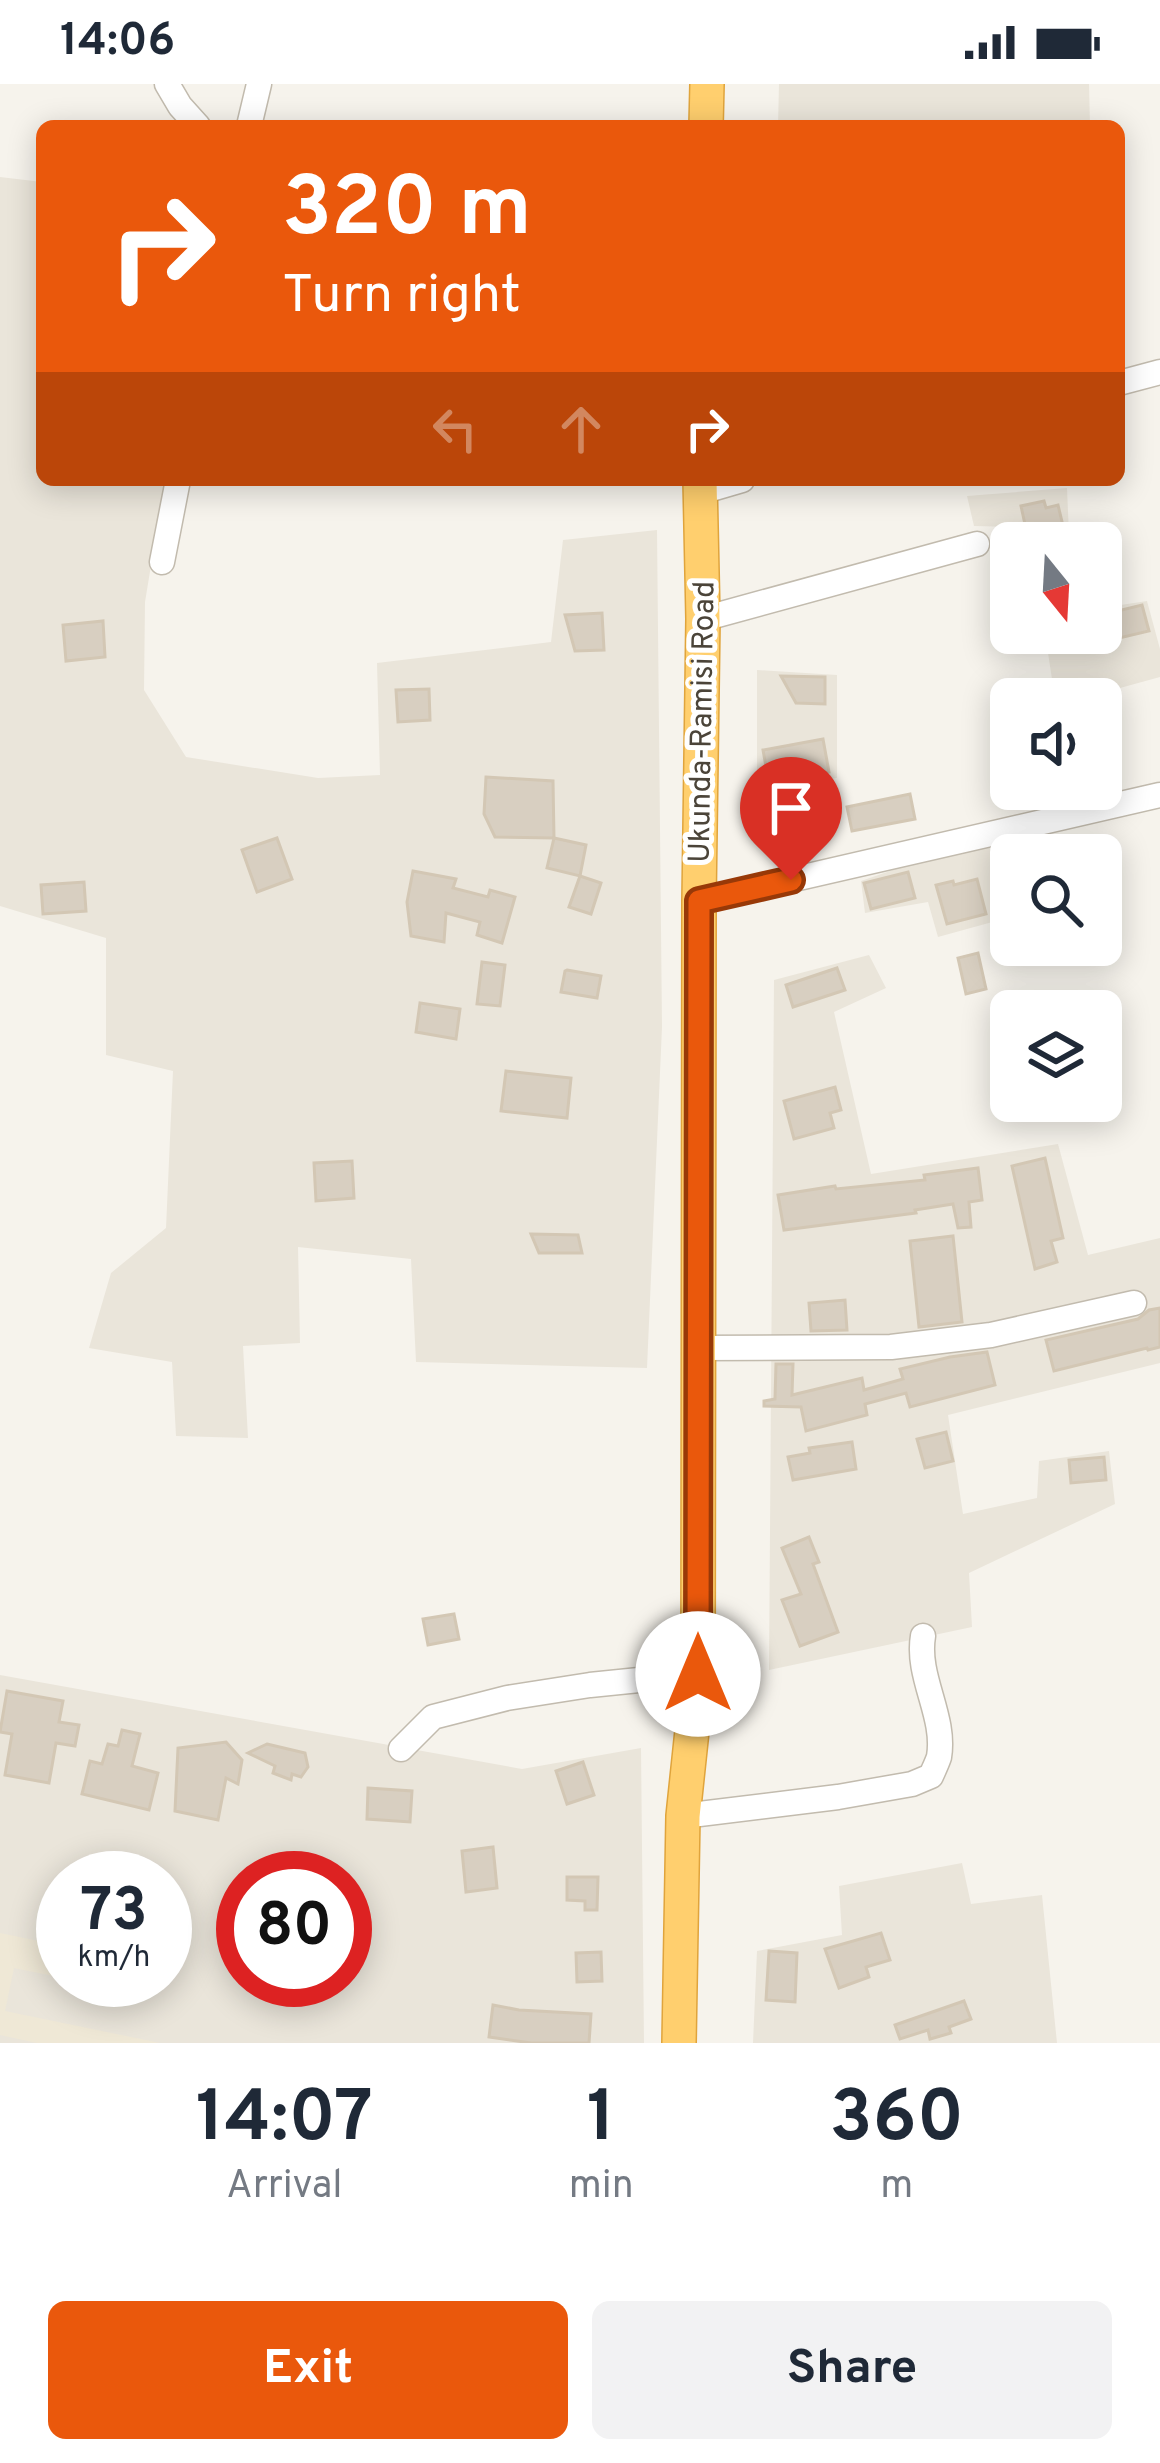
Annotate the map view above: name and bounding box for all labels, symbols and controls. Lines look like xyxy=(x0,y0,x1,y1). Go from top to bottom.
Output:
text: 14:06 xyxy=(60,14,175,71)
text: 320 m xyxy=(282,159,532,265)
icon: right xyxy=(84,168,240,324)
text: Turn right xyxy=(282,263,521,332)
icon: left xyxy=(422,396,488,462)
icon: ahead xyxy=(548,396,614,462)
icon: right xyxy=(674,396,740,462)
north arrow xyxy=(990,522,1122,654)
map controls xyxy=(990,522,1122,1122)
street label: Ukunda-Ramisi Road xyxy=(683,581,724,863)
button: sound xyxy=(990,678,1122,810)
pin xyxy=(740,757,842,880)
icon: arrive xyxy=(758,775,824,841)
button: search xyxy=(990,834,1122,966)
button: layers xyxy=(990,990,1122,1122)
position arrow xyxy=(635,1611,761,1737)
speed limit sign: 80 xyxy=(216,1851,372,2007)
text: 73 xyxy=(80,1876,148,1952)
text: km/h xyxy=(78,1940,150,1977)
text: 14:07 xyxy=(196,2075,373,2167)
text: 1 xyxy=(587,2075,616,2167)
text: 360 xyxy=(829,2075,964,2167)
text: Arrival xyxy=(226,2163,343,2212)
text: min xyxy=(569,2163,634,2212)
text: m xyxy=(880,2163,913,2212)
button: Exit xyxy=(48,2301,568,2439)
button: Share xyxy=(592,2301,1112,2439)

